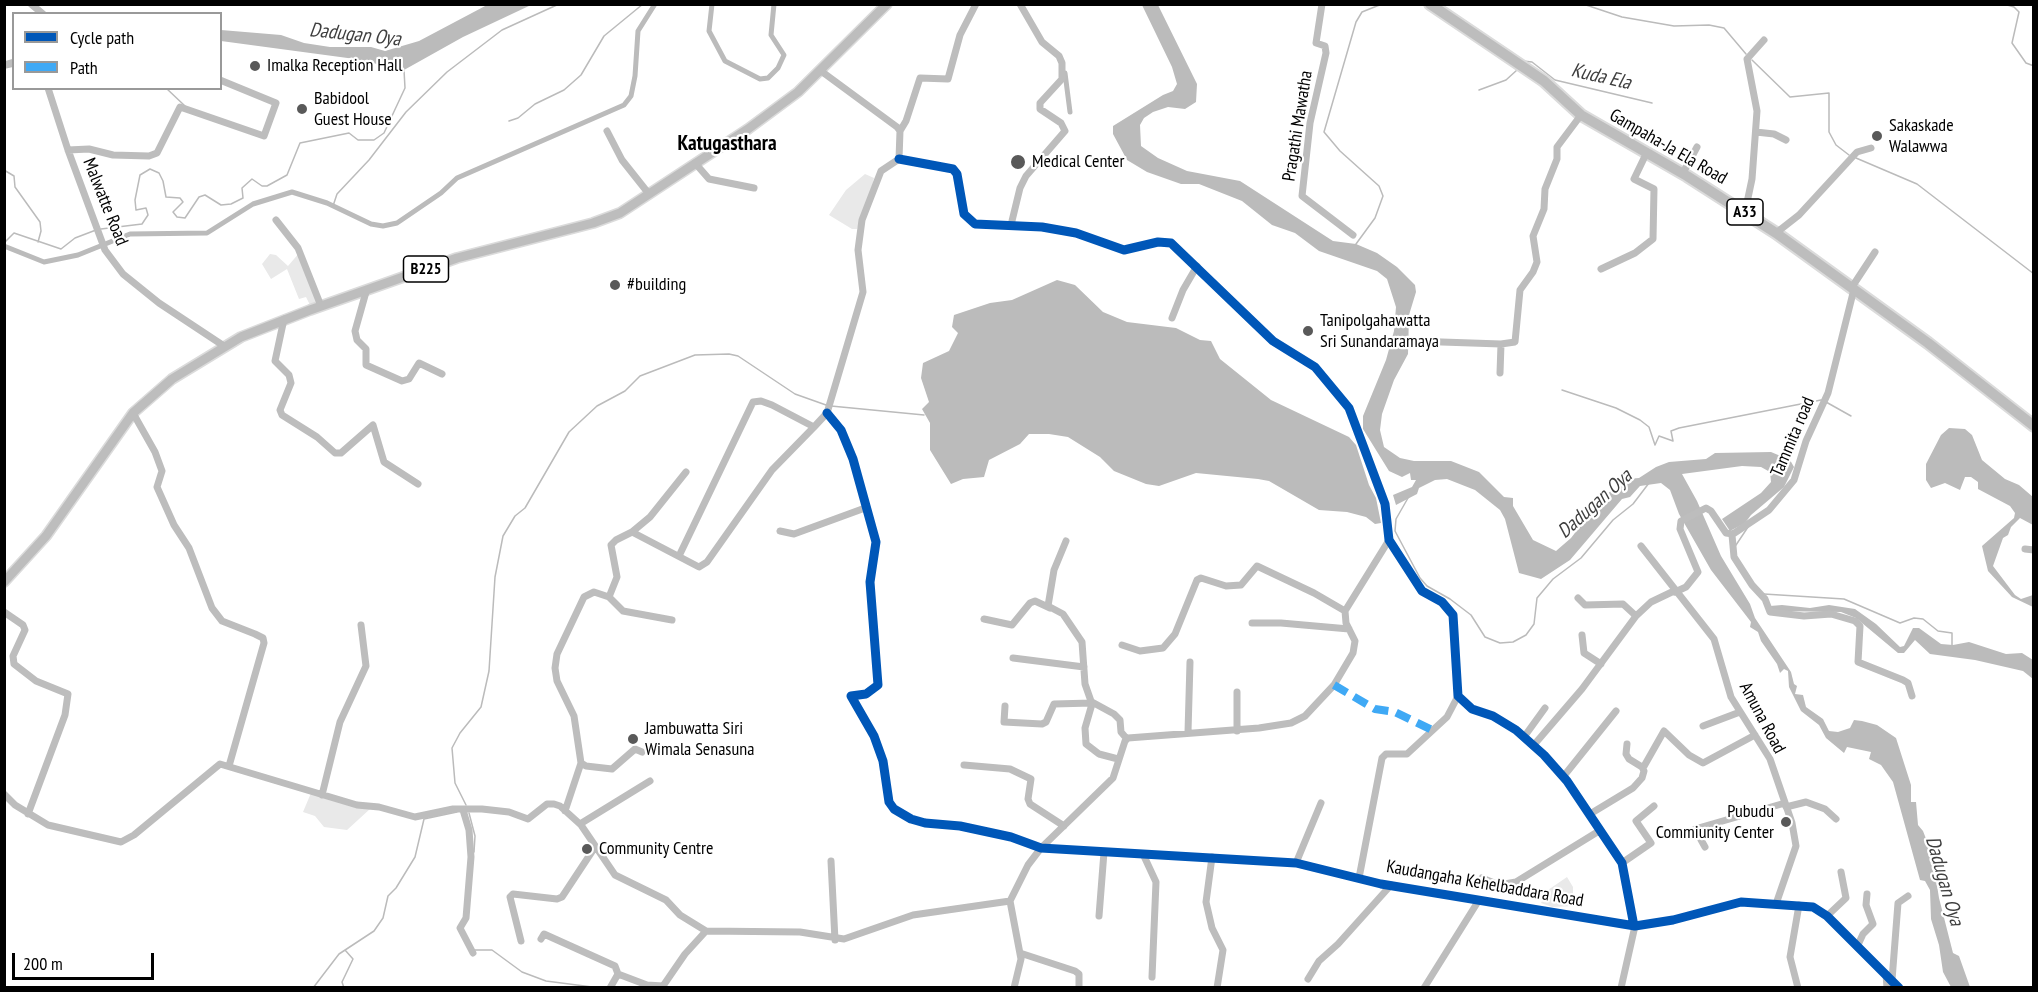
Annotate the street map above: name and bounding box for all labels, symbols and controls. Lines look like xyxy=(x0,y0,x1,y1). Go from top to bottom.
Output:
legend xyxy=(12,12,222,90)
water label: Dadugan Oya xyxy=(308,18,402,52)
text: Cycle path xyxy=(70,26,134,49)
place label: Imalka Reception Hall xyxy=(267,55,402,77)
text: Path xyxy=(70,56,98,79)
marker: Imalka Reception Hall xyxy=(248,59,262,73)
water label: Kuda Ela xyxy=(1569,59,1633,95)
street label: Pragathi Mawatha xyxy=(1279,69,1317,183)
place label: Babidool Guest House xyxy=(314,88,392,130)
marker: Babidool Guest House xyxy=(295,102,309,116)
street label: Gampaha-Ja Ela Road xyxy=(1605,105,1731,189)
place label: Sakaskade Walawwa xyxy=(1889,115,1954,158)
marker: Sakaskade Walawwa xyxy=(1870,129,1884,143)
district label: Katugasthara xyxy=(677,131,777,157)
place label: Medical Center xyxy=(1032,151,1124,173)
marker: Medical Center xyxy=(1009,153,1027,171)
street label: Malwatte Road xyxy=(78,155,132,249)
road number: A33 xyxy=(1727,199,1763,225)
road number: B225 xyxy=(404,256,448,282)
place label: #building xyxy=(627,274,686,296)
marker: #building xyxy=(608,278,622,292)
place label: Tanipolgahawatta Sri Sunandaramaya xyxy=(1320,310,1439,352)
marker: Tanipolgahawatta Sri Sunandaramaya xyxy=(1301,324,1315,338)
street label: Tammita road xyxy=(1767,394,1819,480)
water label: Dadugan Oya xyxy=(1553,464,1637,544)
street label: Amuna Road xyxy=(1734,679,1790,757)
place label: Jambuwatta Siri Wimala Senasuna xyxy=(645,718,754,760)
marker: Jambuwatta Siri Wimala Senasuna xyxy=(626,732,640,746)
place label: Pubudu Commiunity Center xyxy=(1656,801,1774,844)
marker: Pubudu Commiunity Center xyxy=(1779,815,1793,829)
water label: Dadugan Oya xyxy=(1920,834,1968,928)
place label: Community Centre xyxy=(599,838,713,860)
marker: Community Centre xyxy=(580,842,594,856)
street label: Kaudangaha Kehelbaddara Road xyxy=(1385,856,1585,912)
scale bar xyxy=(15,941,158,979)
text: 200 m xyxy=(23,952,63,975)

